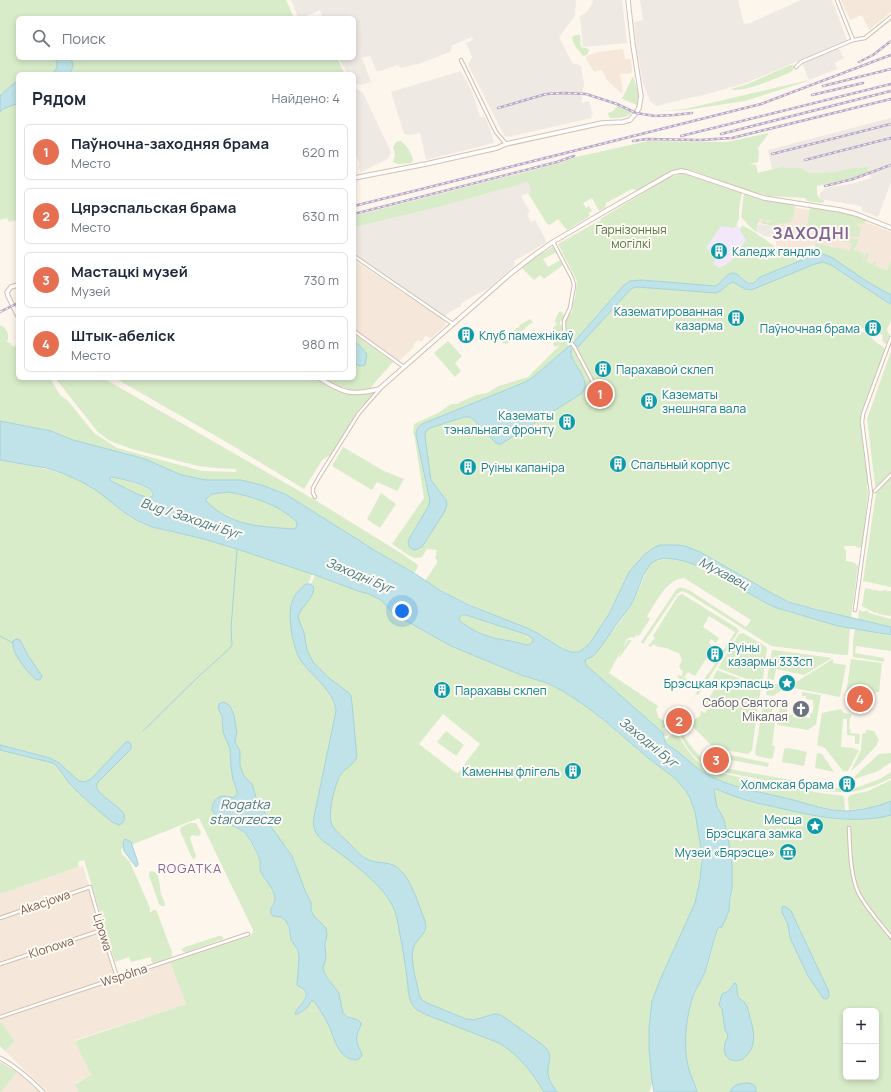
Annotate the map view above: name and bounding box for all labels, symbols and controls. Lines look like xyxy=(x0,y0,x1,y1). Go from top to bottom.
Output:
search box xyxy=(16,16,356,60)
icon: search xyxy=(30,27,52,49)
text: Поиск xyxy=(62,28,106,49)
text: Рядом xyxy=(32,87,86,110)
text: Найдено: 4 xyxy=(272,89,340,107)
text: Паўночна-заходняя брама xyxy=(71,133,269,154)
text: 1 xyxy=(43,143,49,161)
text: 620 m xyxy=(302,143,339,161)
text: Место xyxy=(71,154,111,172)
text: Цярэспальская брама xyxy=(71,197,236,218)
text: 2 xyxy=(42,207,50,225)
text: 630 m xyxy=(302,207,339,225)
text: Место xyxy=(71,218,111,236)
park label: Гарнізонныя могілкі xyxy=(595,221,667,252)
district label: ЗАХОДНІ xyxy=(772,222,850,244)
building icon: Каледж гандлю xyxy=(709,241,729,261)
place label: Каледж гандлю xyxy=(732,243,821,260)
text: Мастацкі музей xyxy=(71,261,188,282)
text: 3 xyxy=(42,271,50,289)
text: 730 m xyxy=(304,271,339,289)
text: Музей xyxy=(71,282,110,300)
place label: Казематированная казарма xyxy=(614,303,723,334)
building icon: Казематированная казарма xyxy=(726,308,746,328)
building icon: Паўночная брама xyxy=(863,318,883,338)
place label: Паўночная брама xyxy=(760,320,860,337)
text: Штык-абеліск xyxy=(71,325,175,346)
building icon: Клуб памежнікаў xyxy=(456,325,476,345)
place label: Клуб памежнікаў xyxy=(479,327,574,344)
text: 4 xyxy=(42,335,50,353)
text: 980 m xyxy=(302,335,339,353)
text: Место xyxy=(71,346,111,364)
building icon: Парахавой склеп xyxy=(593,359,613,379)
place label: Парахавой склеп xyxy=(616,361,713,378)
pin: 1 xyxy=(587,379,613,409)
place label: Казематы знешняга вала xyxy=(662,386,746,417)
building icon: Казематы знешняга вала xyxy=(639,391,659,411)
place label: Казематы тэнальнага фронту xyxy=(444,407,555,438)
building icon: Казематы тэнальнага фронту xyxy=(557,412,577,432)
building icon: Спальный корпус xyxy=(608,454,628,474)
place label: Спальный корпус xyxy=(631,456,731,473)
building icon: Руіны капаніра xyxy=(458,457,478,477)
place label: Руіны капаніра xyxy=(481,459,565,476)
water label: Bug / Заходні Буг xyxy=(138,493,245,543)
water label: Мухавец xyxy=(696,552,753,594)
water label: Заходні Буг xyxy=(324,553,398,598)
your location xyxy=(392,601,412,621)
place label: Руіны казармы 333сп xyxy=(728,639,813,670)
building icon: Руіны казармы 333сп xyxy=(705,644,725,664)
place icon: Брэсцкая крэпасць xyxy=(777,673,797,693)
place label: Брэсцкая крэпасць xyxy=(664,675,774,692)
building icon: Парахавы склеп xyxy=(432,680,452,700)
place label: Парахавы склеп xyxy=(455,682,547,699)
pin: 4 xyxy=(847,684,873,714)
place label: Сабор Святога Мікалая xyxy=(702,694,788,725)
church icon: Сабор Святога Мікалая xyxy=(791,699,811,719)
pin: 2 xyxy=(666,706,692,736)
water label: Заходні Буг xyxy=(616,713,684,773)
pin: 3 xyxy=(703,745,729,775)
building icon: Каменны флігель xyxy=(563,761,583,781)
place label: Каменны флігель xyxy=(462,763,560,780)
building icon: Холмская брама xyxy=(837,774,857,794)
place label: Холмская брама xyxy=(741,776,834,793)
water label: Rogatka starorzecze xyxy=(209,795,282,828)
place label: Месца Брэсцкага замка xyxy=(706,811,802,842)
place icon: Месца Брэсцкага замка xyxy=(805,816,825,836)
museum icon: Музей «Бярэсце» xyxy=(778,842,798,862)
place label: Музей «Бярэсце» xyxy=(675,844,775,861)
district label: ROGATKA xyxy=(158,859,222,877)
street label: Akacjowa xyxy=(18,885,72,919)
street label: Lipowa xyxy=(89,911,117,953)
street label: Klonowa xyxy=(26,932,76,962)
street label: Wspólna xyxy=(99,960,149,990)
map controls xyxy=(843,1008,879,1080)
button: + xyxy=(843,1008,879,1044)
button: − xyxy=(843,1044,879,1080)

